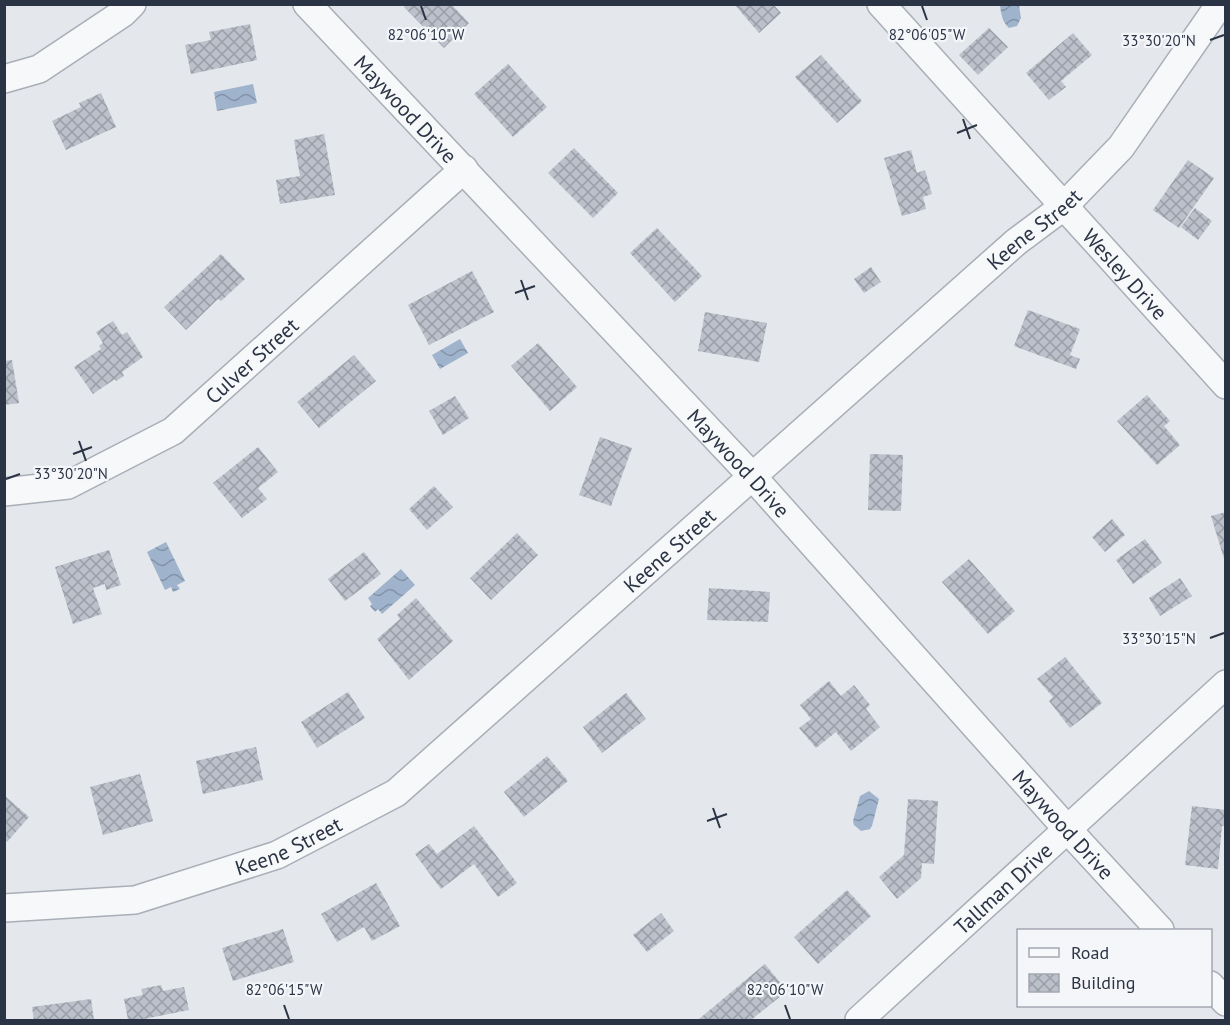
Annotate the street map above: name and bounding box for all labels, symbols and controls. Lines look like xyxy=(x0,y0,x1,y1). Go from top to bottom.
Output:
text: 82°06'10"W xyxy=(388,25,465,44)
text: 82°06'05"W xyxy=(889,25,966,44)
text: 33°30'20"N xyxy=(1122,31,1196,50)
street label: Maywood Drive xyxy=(348,49,463,169)
street label: Keene Street xyxy=(981,183,1087,275)
street label: Wesley Drive xyxy=(1077,222,1174,325)
street label: Culver Street xyxy=(199,312,304,409)
street label: Maywood Drive xyxy=(682,403,796,523)
text: 33°30'20"N xyxy=(34,464,108,483)
street label: Keene Street xyxy=(618,502,721,598)
text: 33°30'15"N xyxy=(1122,629,1196,648)
street label: Maywood Drive xyxy=(1007,764,1120,885)
street label: Keene Street xyxy=(232,810,346,881)
street label: Tallman Drive xyxy=(948,837,1058,940)
legend xyxy=(1017,929,1212,1007)
text: Road xyxy=(1071,941,1109,964)
text: Building xyxy=(1071,971,1135,994)
text: 82°06'15"W xyxy=(246,980,323,999)
text: 82°06'10"W xyxy=(747,980,824,999)

